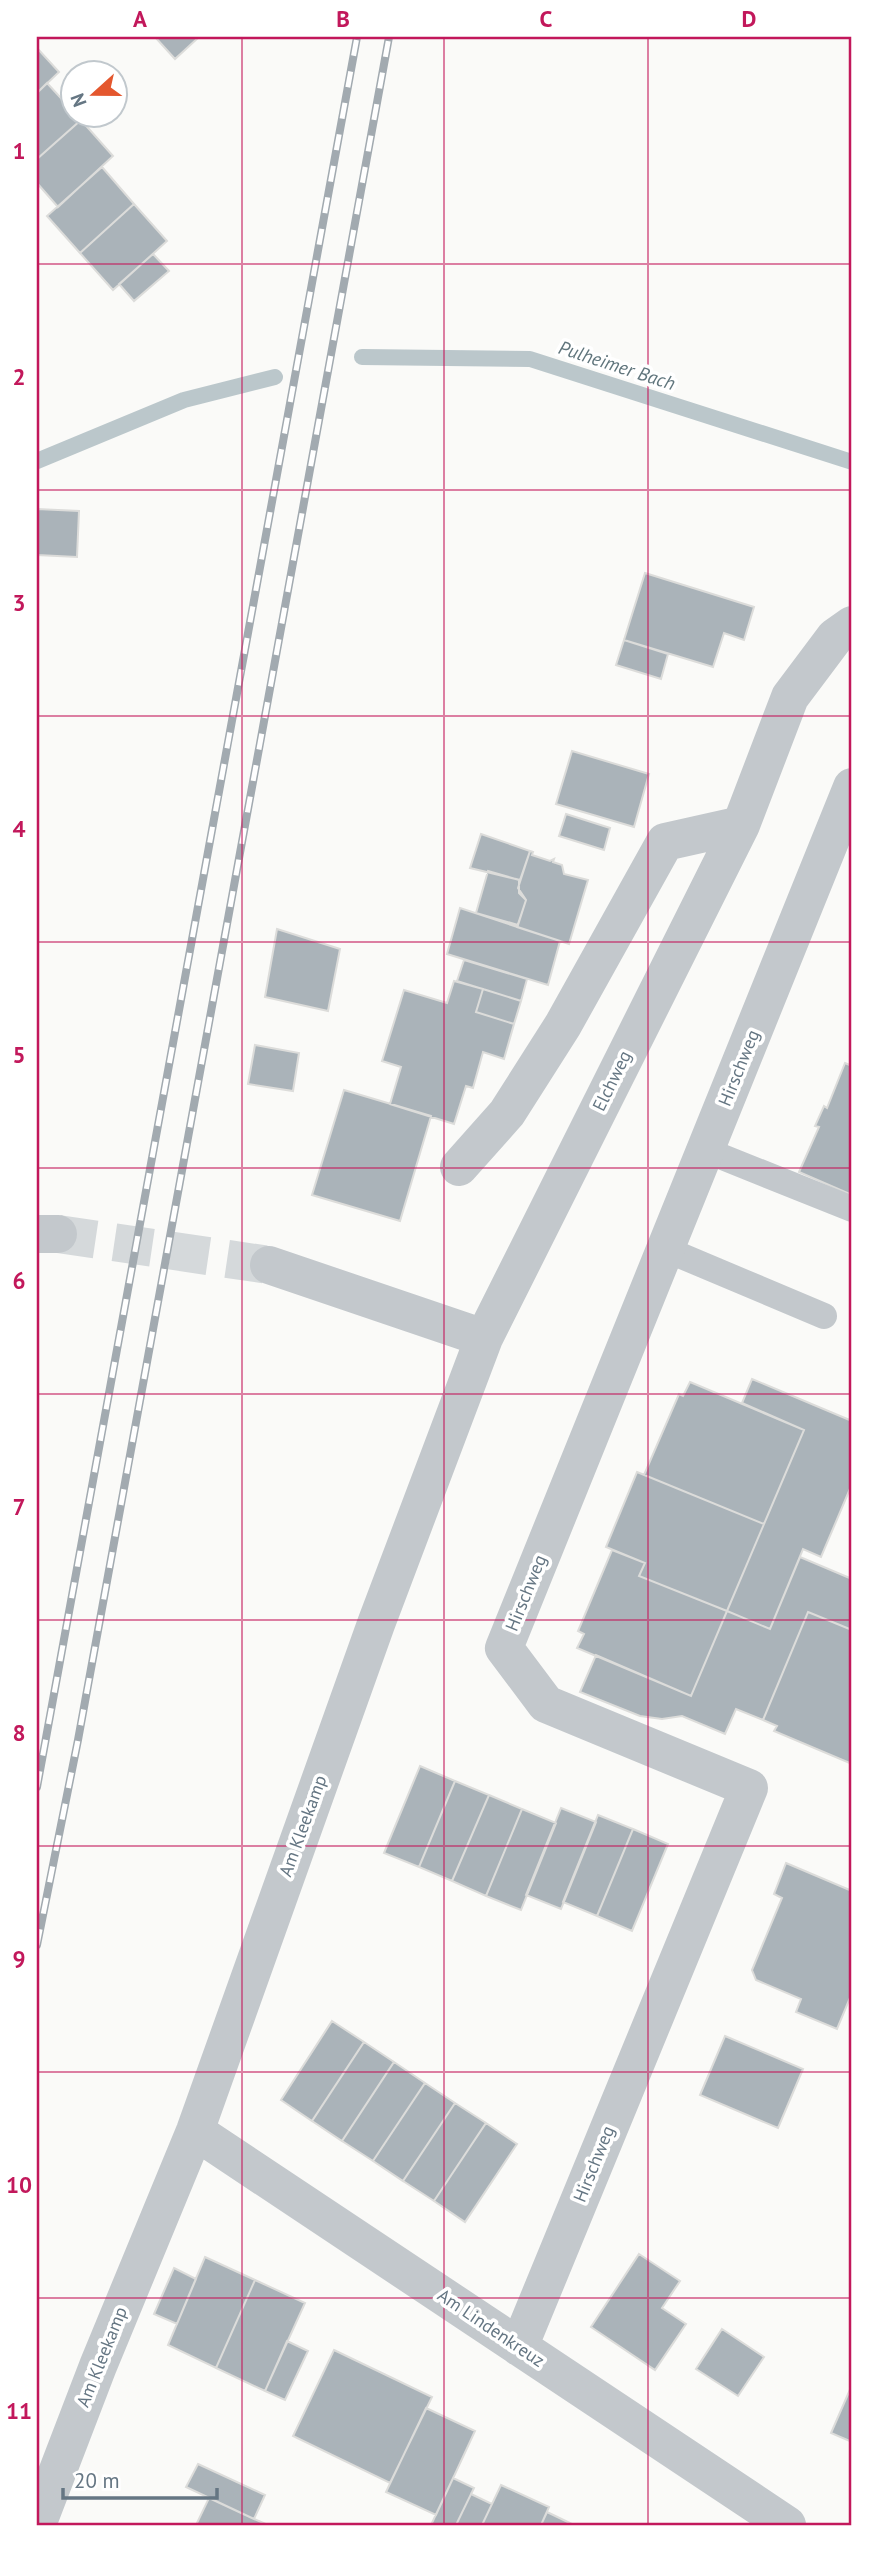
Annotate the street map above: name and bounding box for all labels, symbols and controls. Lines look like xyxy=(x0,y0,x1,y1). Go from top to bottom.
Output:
text: A xyxy=(133,4,147,33)
text: B xyxy=(336,4,350,33)
text: C xyxy=(540,4,553,33)
text: D xyxy=(742,4,756,33)
north arrow xyxy=(60,60,130,130)
text: N xyxy=(65,90,92,110)
text: 1 xyxy=(12,136,26,165)
water label: Pulheimer Bach xyxy=(556,335,678,395)
text: 2 xyxy=(12,362,26,391)
text: 3 xyxy=(12,588,26,617)
text: 4 xyxy=(12,814,26,843)
street label: Hirschweg xyxy=(713,1026,764,1109)
text: 5 xyxy=(12,1040,26,1069)
street label: Elchweg xyxy=(587,1047,636,1115)
text: 6 xyxy=(12,1266,26,1295)
text: 7 xyxy=(12,1492,26,1521)
street label: Hirschweg xyxy=(500,1551,551,1634)
text: 8 xyxy=(12,1718,26,1747)
street label: Am Kleekamp xyxy=(274,1772,331,1880)
text: 9 xyxy=(12,1944,26,1973)
street label: Hirschweg xyxy=(568,2122,619,2205)
text: 10 xyxy=(6,2170,32,2199)
street label: Am Lindenkreuz xyxy=(433,2283,549,2372)
street label: Am Kleekamp xyxy=(71,2303,132,2410)
text: 11 xyxy=(6,2396,32,2425)
scale bar xyxy=(63,2457,217,2501)
text: 20 m xyxy=(74,2467,120,2494)

